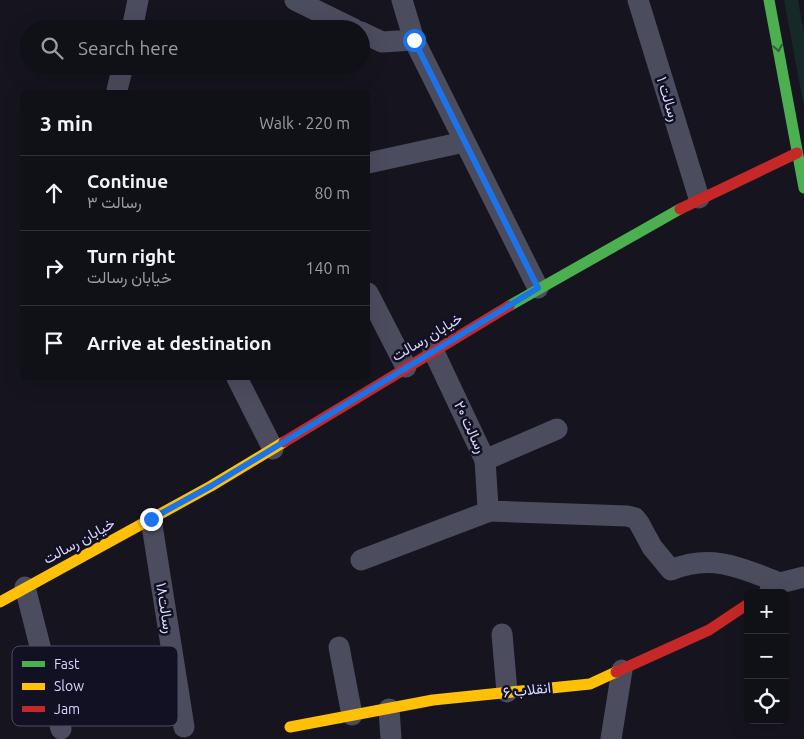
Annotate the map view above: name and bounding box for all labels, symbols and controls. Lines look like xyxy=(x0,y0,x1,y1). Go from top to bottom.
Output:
search box xyxy=(20,20,370,75)
route start xyxy=(403,29,426,52)
icon: search xyxy=(38,34,66,62)
text: Search here xyxy=(78,37,178,59)
one-way arrow xyxy=(773,44,783,52)
street label: رسالت ۱ xyxy=(653,74,683,124)
text: 3 min xyxy=(40,111,93,135)
text: Walk · 220 m xyxy=(259,114,350,132)
text: Continue xyxy=(87,170,168,192)
icon: ahead xyxy=(40,179,68,207)
text: 80 m xyxy=(314,184,350,202)
text: رسالت ۳ xyxy=(87,193,142,211)
text: Turn right xyxy=(87,245,175,267)
icon: right xyxy=(40,254,68,282)
text: 140 m xyxy=(305,259,350,277)
text: خیابان رسالت xyxy=(87,268,172,286)
street label: خیابان رسالت xyxy=(388,309,466,365)
icon: arrive xyxy=(40,329,68,357)
text: Arrive at destination xyxy=(87,332,272,354)
street label: رسالت ۲۰ xyxy=(450,398,490,456)
route end xyxy=(140,508,163,531)
street label: خیابان رسالت xyxy=(40,514,118,568)
street label: رسالت۱۸ xyxy=(152,581,178,635)
map controls xyxy=(744,589,789,724)
button: + xyxy=(744,589,789,634)
button: − xyxy=(744,634,789,679)
legend xyxy=(12,646,178,726)
text: Fast xyxy=(54,656,80,672)
text: Slow xyxy=(54,678,84,694)
street label: انقلاب ۶ xyxy=(502,679,552,701)
button: locate xyxy=(744,679,789,724)
text: Jam xyxy=(54,701,80,717)

